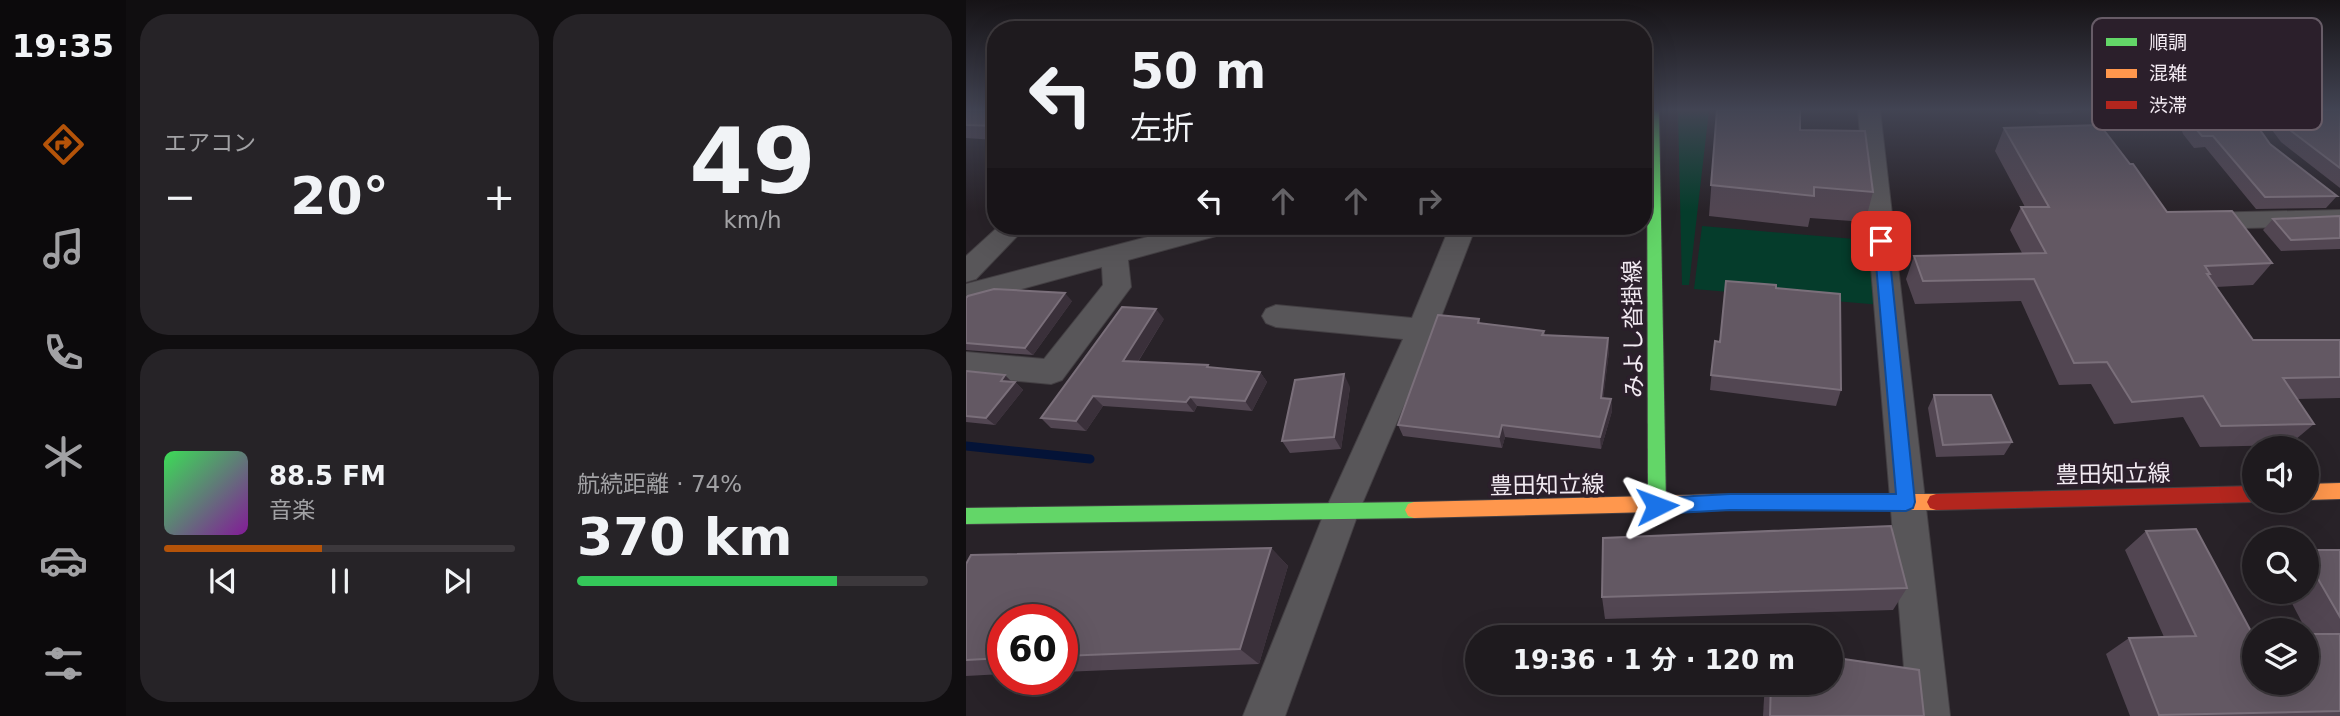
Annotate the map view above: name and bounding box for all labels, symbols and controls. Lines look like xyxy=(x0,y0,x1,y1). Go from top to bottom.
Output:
legend xyxy=(2092,18,2322,130)
text: 19:35 xyxy=(12,27,114,65)
text: 順調 xyxy=(2149,31,2187,53)
text: 50 m xyxy=(1130,43,1266,100)
icon: left xyxy=(1015,49,1106,140)
text: 混雑 xyxy=(2149,62,2187,84)
text: 渋滞 xyxy=(2149,94,2187,116)
text: 49 xyxy=(689,109,816,214)
text: 左折 xyxy=(1130,109,1194,147)
icon: directions xyxy=(39,120,88,169)
text: エアコン xyxy=(164,130,256,156)
text: 20° xyxy=(290,166,389,226)
text: − xyxy=(164,175,196,219)
text: + xyxy=(483,175,515,219)
icon: left xyxy=(1191,182,1229,220)
icon: ahead xyxy=(1264,182,1302,220)
icon: ahead xyxy=(1337,182,1375,220)
icon: right xyxy=(1410,182,1448,220)
text: km/h xyxy=(723,207,782,233)
pin xyxy=(1851,211,1911,271)
icon: arrive xyxy=(1862,222,1900,260)
icon: music xyxy=(39,224,88,273)
street label: みよし沓掛線 xyxy=(1619,260,1647,398)
icon: phone xyxy=(39,328,88,377)
icon: climate xyxy=(39,432,88,481)
map controls xyxy=(2242,436,2319,695)
button: sound xyxy=(2242,436,2319,513)
street label: 豊田知立線 xyxy=(2055,460,2171,488)
text: 88.5 FM xyxy=(269,461,386,491)
position arrow xyxy=(1620,469,1694,543)
text: 航続距離 · 74% xyxy=(577,471,742,497)
street label: 豊田知立線 xyxy=(1489,471,1605,499)
text: 音楽 xyxy=(269,497,315,523)
text: 370 km xyxy=(577,507,792,567)
button: search xyxy=(2242,527,2319,604)
icon: car xyxy=(39,536,88,585)
icon: previous xyxy=(204,562,242,600)
icon: pause xyxy=(321,562,359,600)
icon: next xyxy=(438,562,476,600)
speed limit sign: 60 xyxy=(987,604,1078,695)
button: layers xyxy=(2242,618,2319,695)
icon: filters xyxy=(39,639,88,688)
text: 19:36 · 1 分 · 120 m xyxy=(1513,645,1795,675)

